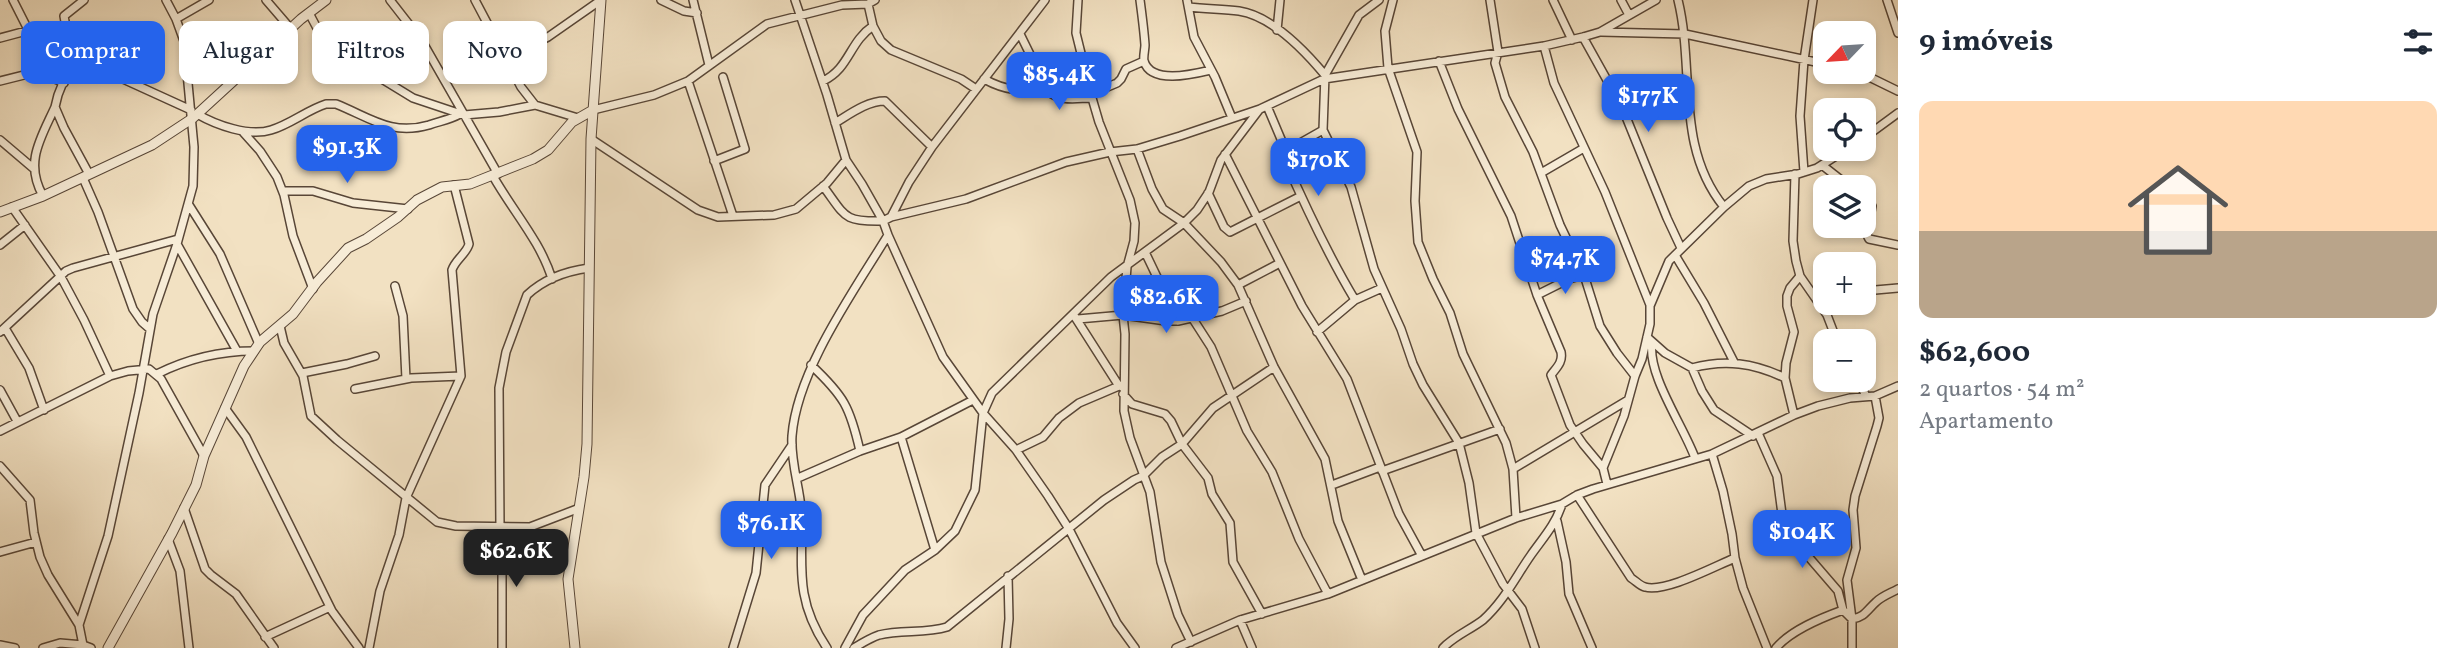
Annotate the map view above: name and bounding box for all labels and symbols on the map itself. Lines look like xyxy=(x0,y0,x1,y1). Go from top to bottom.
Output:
north arrow xyxy=(1813,21,1876,84)
pin: $85.4K xyxy=(1002,52,1116,112)
pin: $177K xyxy=(1599,74,1697,134)
pin: $91.3K xyxy=(290,125,404,185)
pin: $170K xyxy=(1269,138,1367,198)
pin: $74.7K xyxy=(1508,236,1622,296)
pin: $82.6K xyxy=(1109,276,1223,335)
pin: $76.1K xyxy=(714,502,828,561)
pin: $104K xyxy=(1753,510,1851,570)
pin: $62.6K xyxy=(459,530,573,589)

